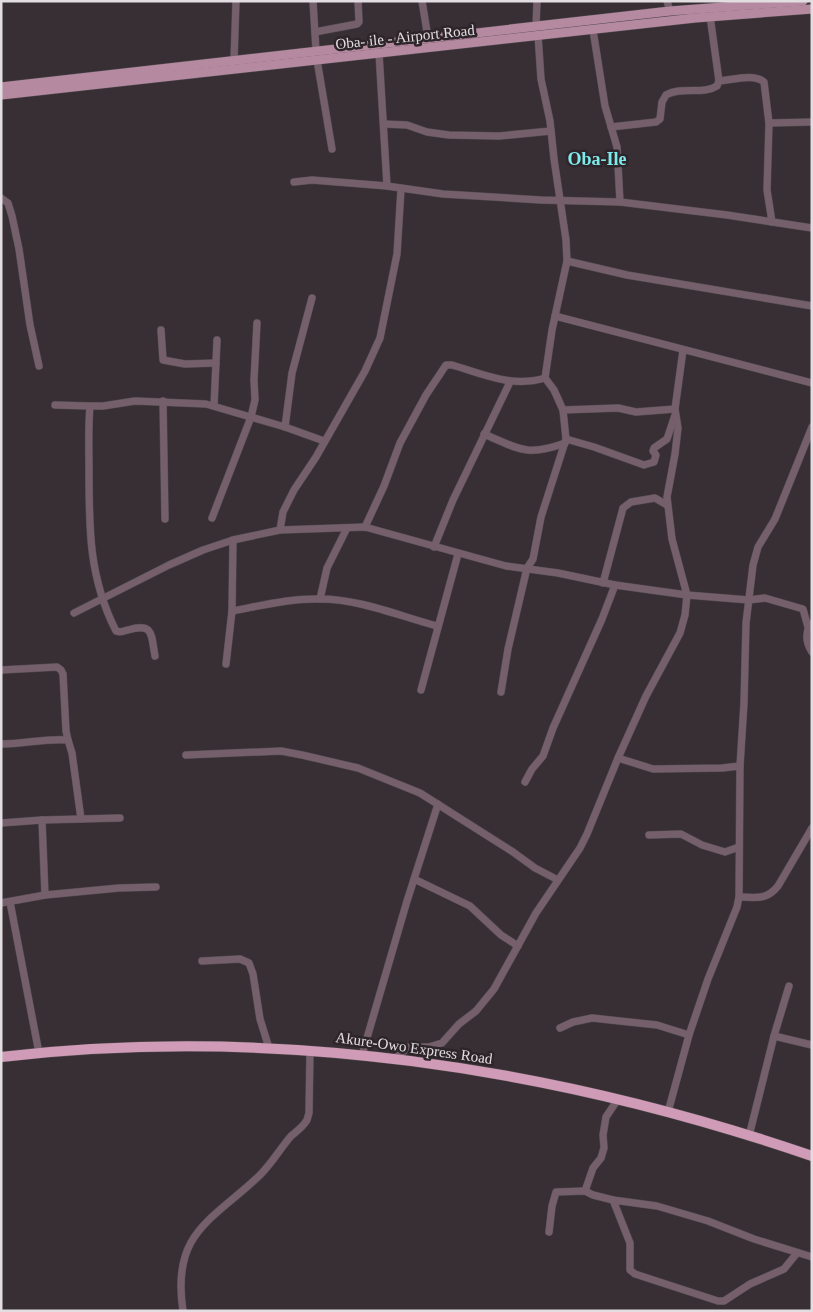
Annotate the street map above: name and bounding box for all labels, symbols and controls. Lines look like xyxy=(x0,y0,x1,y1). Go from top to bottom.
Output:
street label: Oba- ile - Airport Road xyxy=(335,22,476,52)
district label: Oba-Ile xyxy=(567,149,627,169)
street label: Akure-Owo Express Road xyxy=(335,1029,494,1067)

